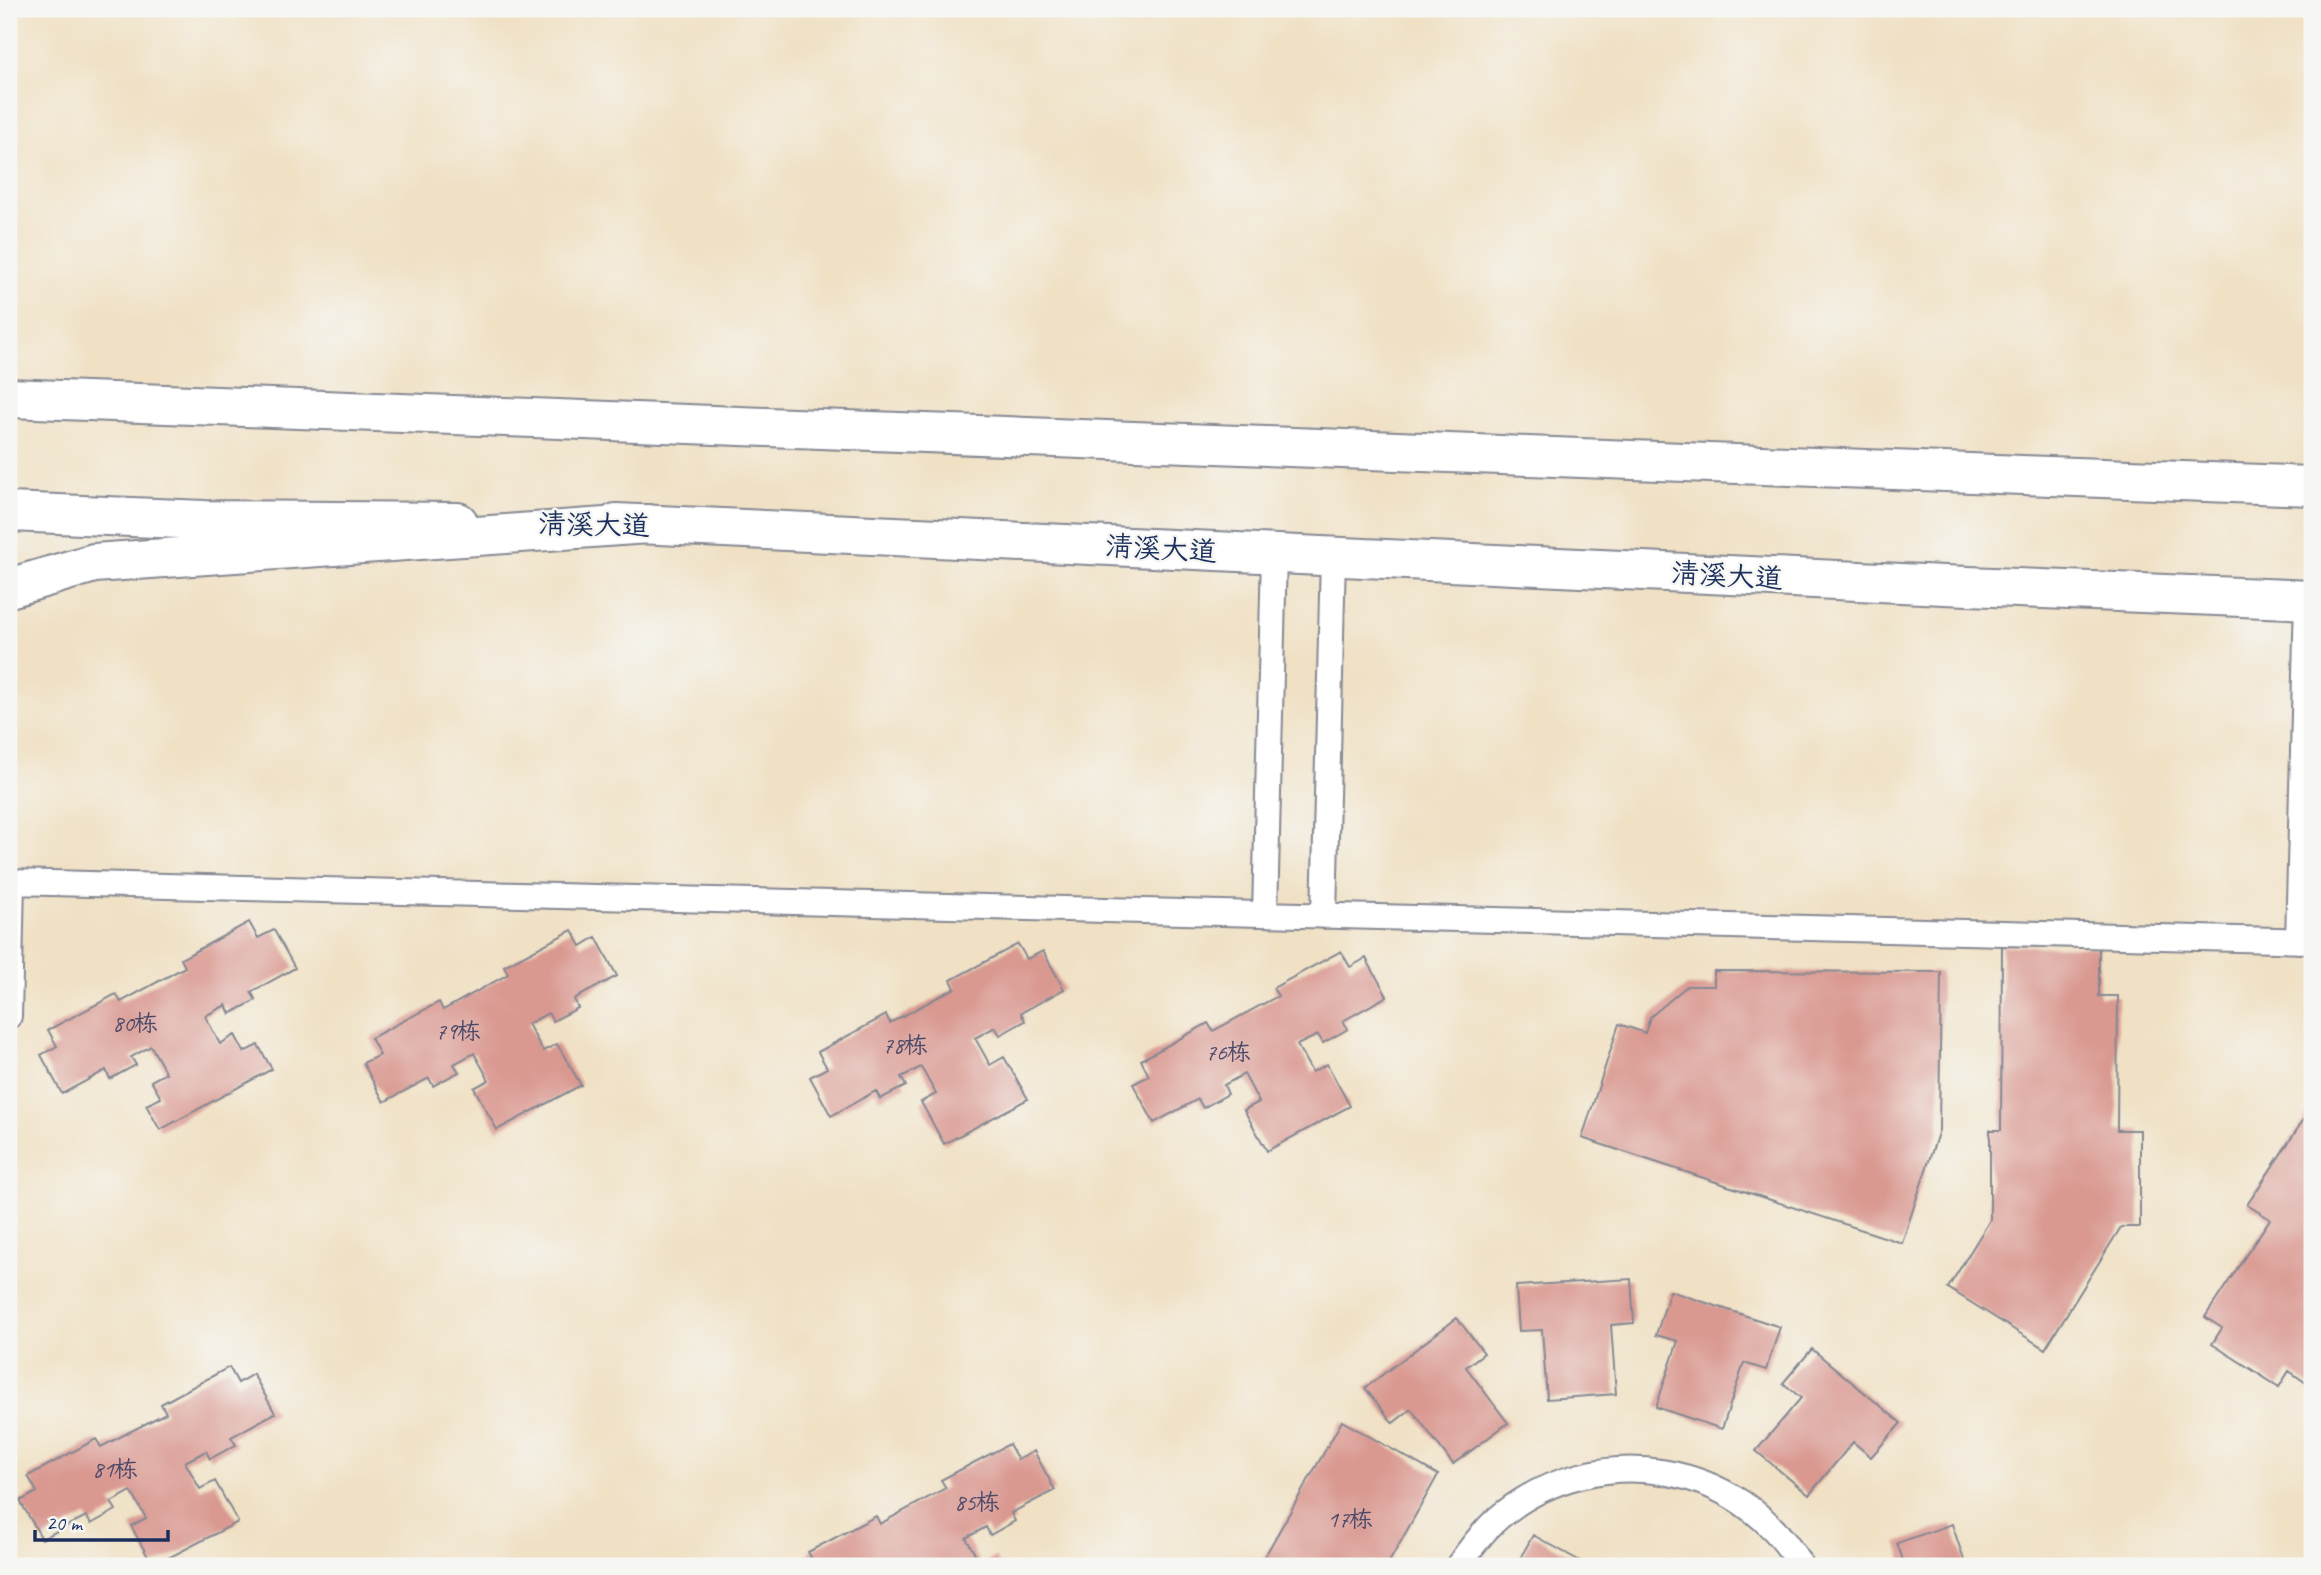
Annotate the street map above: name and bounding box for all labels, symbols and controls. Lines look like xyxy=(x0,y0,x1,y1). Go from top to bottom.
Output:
street label: 清溪大道 xyxy=(538,506,650,543)
street label: 清溪大道 xyxy=(1104,528,1218,569)
street label: 清溪大道 xyxy=(1670,555,1784,596)
house number: 80栋 xyxy=(112,1008,158,1038)
house number: 79栋 xyxy=(435,1016,481,1046)
house number: 78栋 xyxy=(882,1030,928,1060)
house number: 76栋 xyxy=(1205,1037,1251,1067)
house number: 81栋 xyxy=(92,1454,138,1484)
house number: 85栋 xyxy=(954,1487,1000,1517)
scale bar xyxy=(35,1498,168,1542)
house number: 17栋 xyxy=(1327,1504,1373,1534)
text: 20 m xyxy=(46,1510,84,1536)

